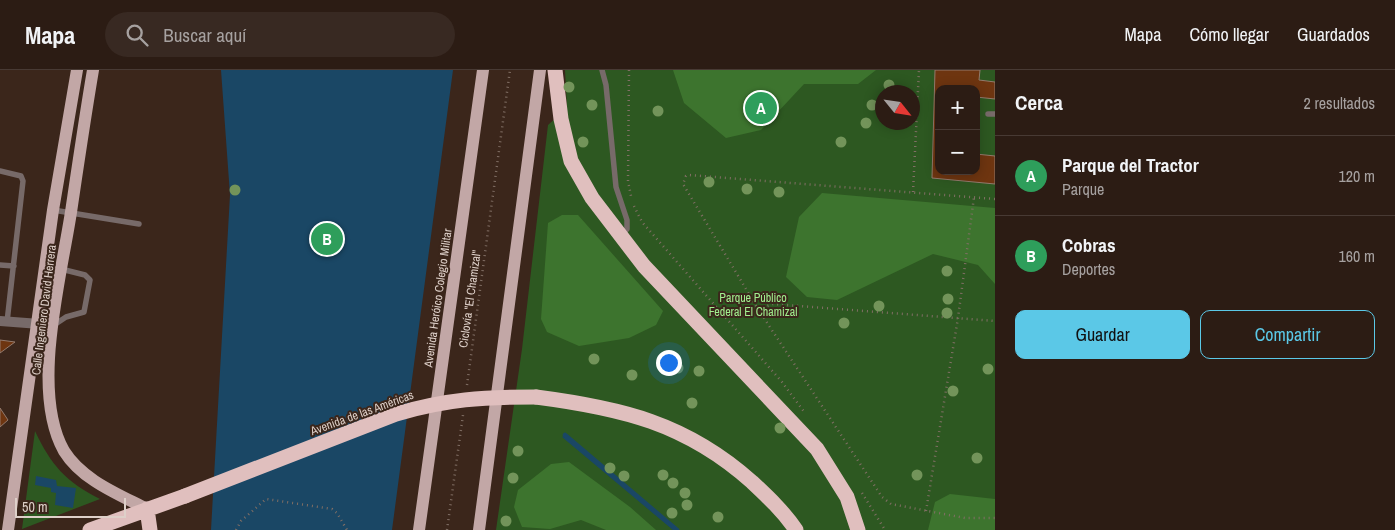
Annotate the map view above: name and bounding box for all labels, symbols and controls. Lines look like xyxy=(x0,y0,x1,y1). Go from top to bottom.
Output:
search box xyxy=(105,12,455,57)
text: Mapa xyxy=(25,19,75,51)
icon: search xyxy=(123,21,151,49)
text: Buscar aquí xyxy=(163,22,246,48)
text: Mapa xyxy=(1124,22,1161,47)
text: Cómo llegar xyxy=(1189,22,1269,47)
text: Guardados xyxy=(1297,22,1370,47)
north arrow xyxy=(875,85,920,130)
map controls xyxy=(935,85,980,175)
button: + xyxy=(935,85,980,130)
text: Cerca xyxy=(1015,88,1063,117)
pin: A xyxy=(745,89,777,127)
text: 2 resultados xyxy=(1304,92,1375,114)
button: − xyxy=(935,130,980,175)
text: Parque del Tractor xyxy=(1062,152,1199,178)
text: A xyxy=(1026,165,1036,187)
text: 120 m xyxy=(1339,165,1375,187)
text: Parque xyxy=(1062,178,1104,200)
pin: B xyxy=(311,220,343,258)
street label: Avenida Heróico Colegio Militar xyxy=(420,227,456,369)
text: Cobras xyxy=(1062,232,1116,258)
street label: Calle Ingeniero David Herrera xyxy=(28,243,60,376)
text: B xyxy=(1026,245,1036,267)
text: 160 m xyxy=(1339,245,1375,267)
street label: Ciclovía "El Chamizal" xyxy=(455,249,485,349)
text: Deportes xyxy=(1062,258,1115,280)
park label: Parque Público Federal El Chamizal xyxy=(709,290,797,320)
button: Guardar xyxy=(1015,310,1190,359)
button: Compartir xyxy=(1200,310,1375,359)
your location xyxy=(656,350,682,376)
street label: Avenida de las Américas xyxy=(307,387,416,439)
scale bar xyxy=(15,495,126,518)
text: 50 m xyxy=(22,498,48,516)

